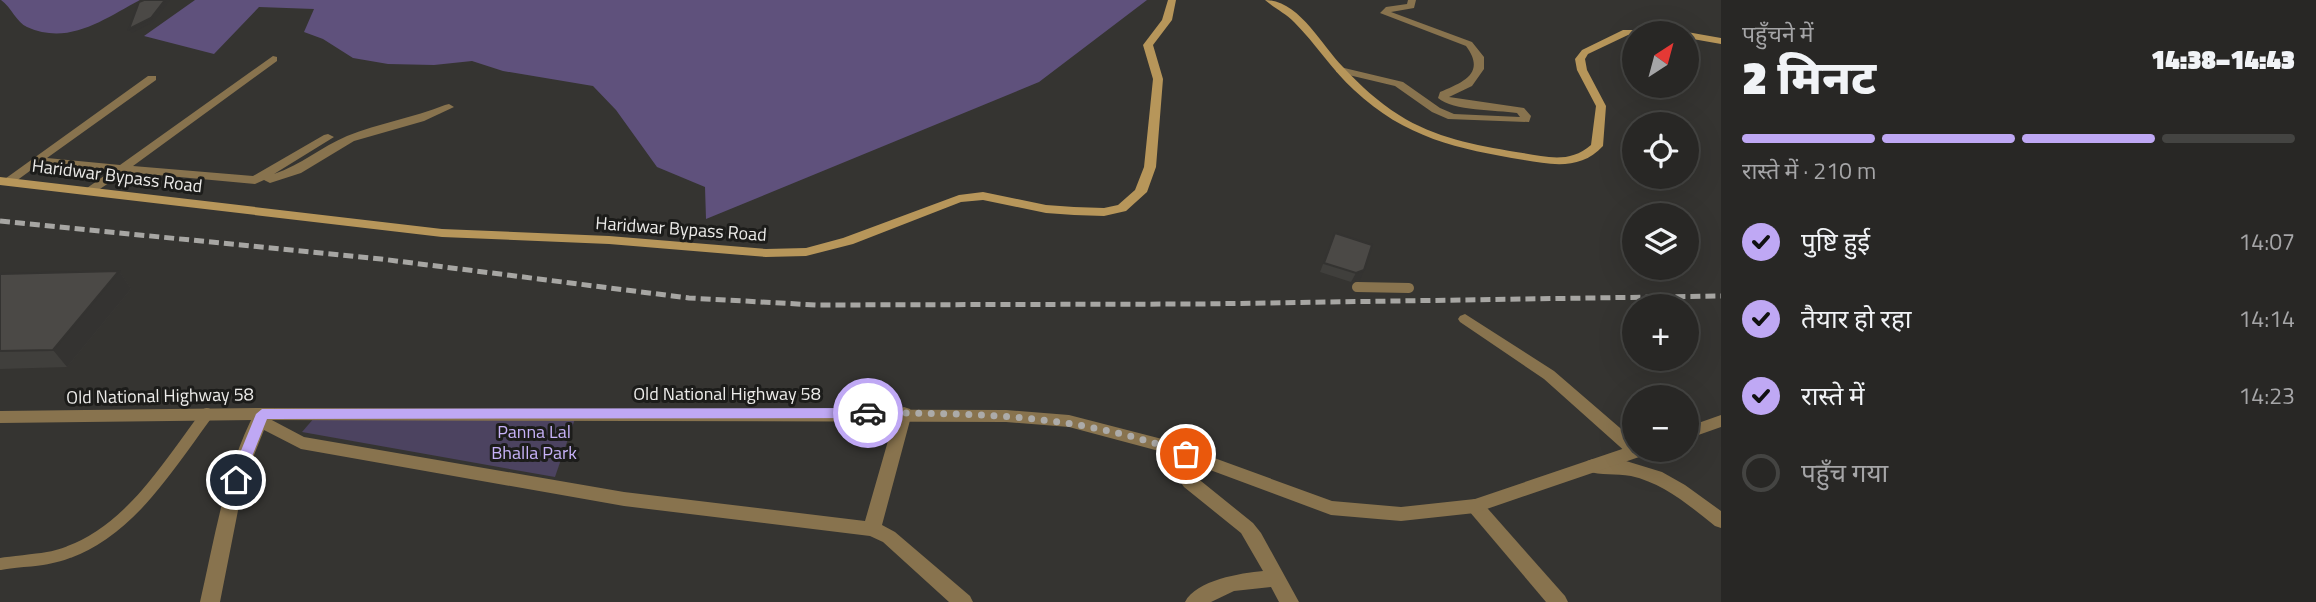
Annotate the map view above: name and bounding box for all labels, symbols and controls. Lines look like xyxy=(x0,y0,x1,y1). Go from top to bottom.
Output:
text: पहुँचने में xyxy=(1742,16,1813,51)
north arrow xyxy=(1622,21,1699,98)
map controls xyxy=(1622,21,1699,462)
text: 14:38–14:43 xyxy=(2151,40,2295,79)
text: 2 मिनट xyxy=(1742,42,1876,112)
button: locate xyxy=(1622,112,1699,189)
street label: Haridwar Bypass Road xyxy=(30,152,204,199)
text: रास्ते में · 210 m xyxy=(1742,153,1876,188)
button: layers xyxy=(1622,203,1699,280)
street label: Haridwar Bypass Road xyxy=(595,209,768,248)
text: पुष्टि हुई xyxy=(1801,222,1870,261)
icon: check xyxy=(1742,223,1780,261)
text: 14:07 xyxy=(2238,224,2295,259)
button: + xyxy=(1622,294,1699,371)
text: तैयार हो रहा xyxy=(1801,299,1911,338)
icon: check xyxy=(1742,300,1780,338)
text: 14:14 xyxy=(2238,301,2295,336)
text: रास्ते में xyxy=(1801,376,1865,415)
icon: check xyxy=(1742,377,1780,415)
courier xyxy=(833,378,903,448)
text: 14:23 xyxy=(2238,378,2295,413)
street label: Old National Highway 58 xyxy=(66,380,254,411)
street label: Old National Highway 58 xyxy=(633,380,821,407)
button: − xyxy=(1622,385,1699,462)
icon: car xyxy=(849,394,887,432)
park label: Panna Lal Bhalla Park xyxy=(491,418,577,466)
pin xyxy=(1156,424,1216,484)
icon: bag xyxy=(1167,435,1205,473)
pin xyxy=(206,450,266,510)
text: पहुँच गया xyxy=(1801,453,1888,492)
icon: home xyxy=(217,461,255,499)

